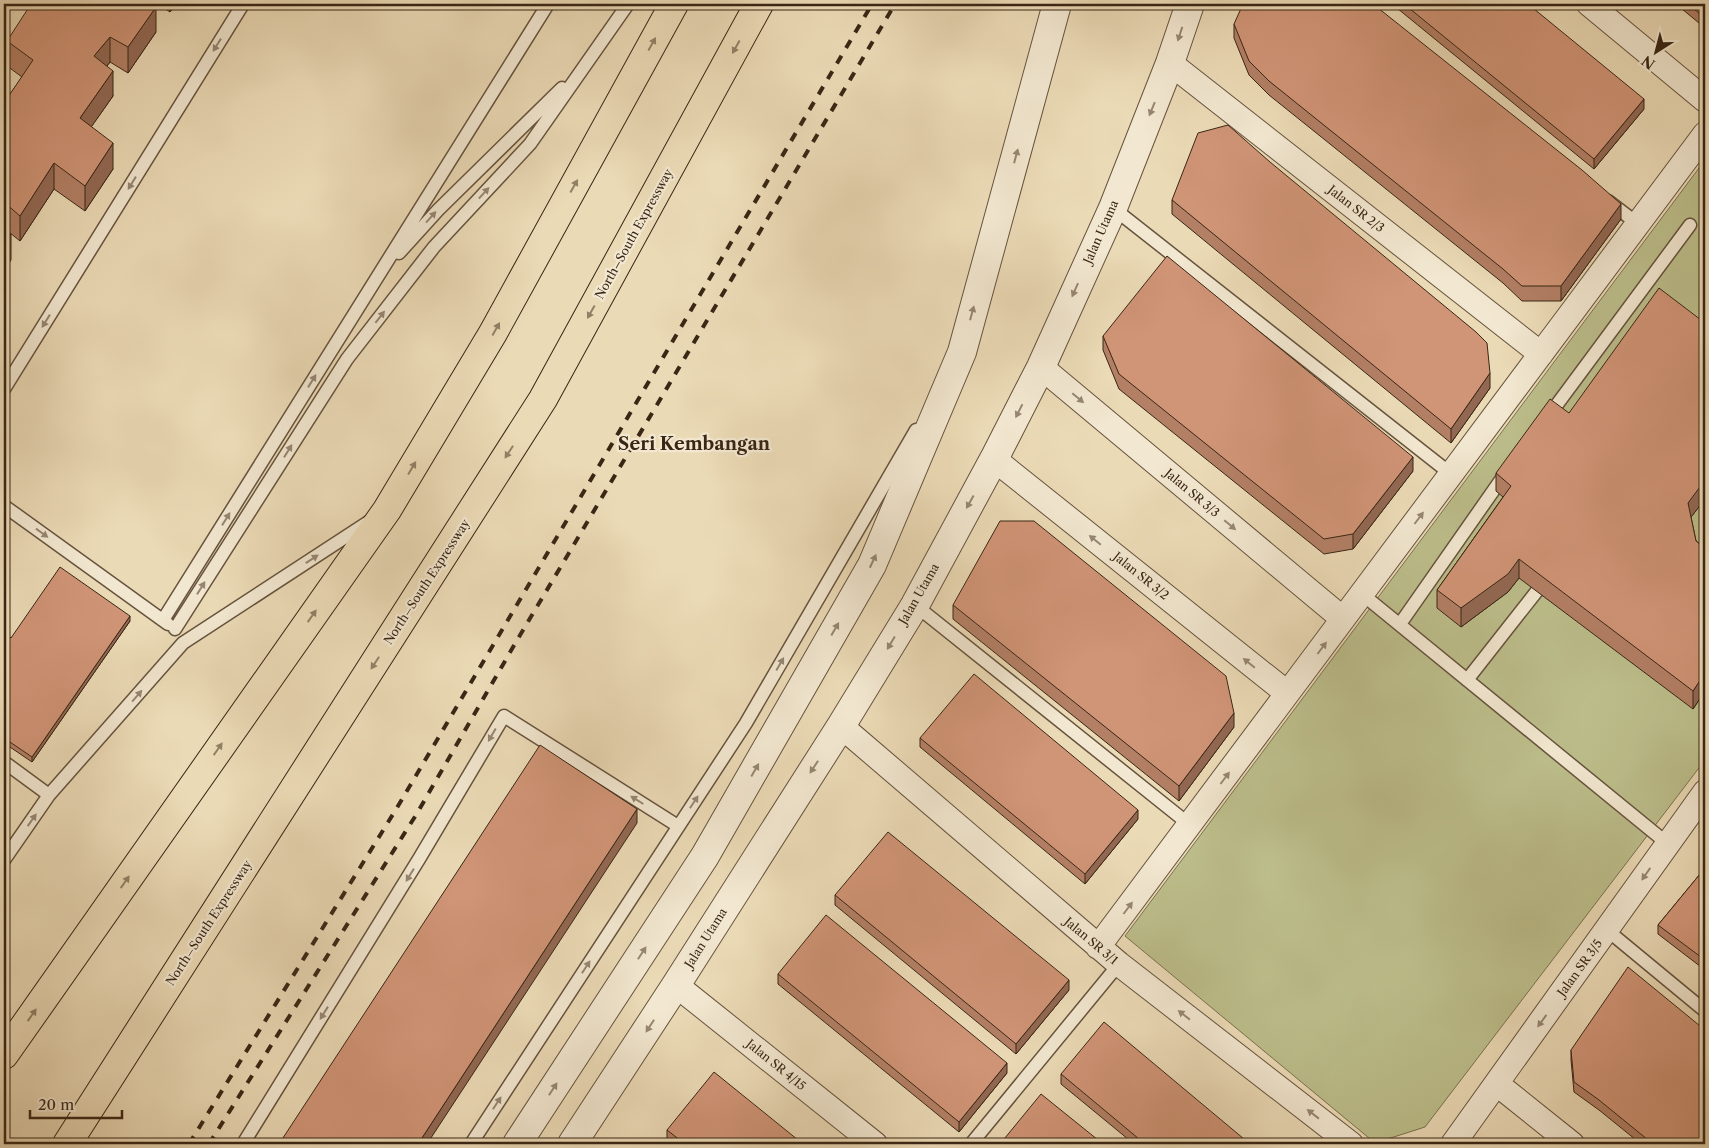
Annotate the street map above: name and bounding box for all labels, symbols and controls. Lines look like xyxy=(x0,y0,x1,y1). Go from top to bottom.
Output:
one-way arrow xyxy=(1176,26,1183,41)
north arrow xyxy=(1632,28,1682,78)
one-way arrow xyxy=(648,37,656,51)
one-way arrow xyxy=(213,39,222,52)
one-way arrow xyxy=(732,39,740,54)
text: N xyxy=(1638,52,1659,73)
one-way arrow xyxy=(1148,101,1156,116)
one-way arrow xyxy=(1012,149,1020,164)
street label: North–South Expressway xyxy=(591,166,676,301)
one-way arrow xyxy=(127,177,136,190)
one-way arrow xyxy=(570,179,578,194)
street label: Jalan SR 2/3 xyxy=(1324,181,1388,235)
one-way arrow xyxy=(478,187,490,199)
street label: Jalan Utama xyxy=(1079,197,1122,268)
one-way arrow xyxy=(425,212,437,224)
one-way arrow xyxy=(1071,283,1079,297)
one-way arrow xyxy=(587,305,595,319)
one-way arrow xyxy=(969,305,977,320)
one-way arrow xyxy=(374,311,385,324)
one-way arrow xyxy=(41,315,51,328)
one-way arrow xyxy=(491,322,500,335)
one-way arrow xyxy=(307,375,316,388)
one-way arrow xyxy=(1071,393,1084,404)
one-way arrow xyxy=(1014,403,1023,418)
district label: Seri Kembangan xyxy=(618,433,771,455)
one-way arrow xyxy=(284,445,293,458)
one-way arrow xyxy=(505,446,514,459)
one-way arrow xyxy=(407,462,416,475)
street label: Jalan SR 3/3 xyxy=(1160,464,1223,520)
one-way arrow xyxy=(966,495,975,509)
one-way arrow xyxy=(1414,512,1425,525)
one-way arrow xyxy=(221,513,230,526)
street label: North–South Expressway xyxy=(380,516,473,647)
one-way arrow xyxy=(1223,519,1236,530)
one-way arrow xyxy=(35,528,49,538)
one-way arrow xyxy=(1089,534,1102,545)
street label: Jalan SR 3/2 xyxy=(1109,547,1172,603)
one-way arrow xyxy=(305,554,319,564)
one-way arrow xyxy=(870,554,878,568)
street label: Jalan Utama xyxy=(894,560,942,629)
one-way arrow xyxy=(196,582,206,595)
one-way arrow xyxy=(307,610,317,623)
one-way arrow xyxy=(831,621,839,636)
one-way arrow xyxy=(886,637,895,650)
one-way arrow xyxy=(1317,641,1327,655)
one-way arrow xyxy=(370,656,379,670)
one-way arrow xyxy=(1243,657,1256,668)
one-way arrow xyxy=(776,658,785,671)
one-way arrow xyxy=(131,690,142,703)
one-way arrow xyxy=(488,728,497,742)
one-way arrow xyxy=(213,743,223,756)
one-way arrow xyxy=(810,760,819,773)
one-way arrow xyxy=(750,763,759,776)
one-way arrow xyxy=(1219,772,1230,785)
one-way arrow xyxy=(630,795,643,805)
one-way arrow xyxy=(689,795,699,809)
one-way arrow xyxy=(27,814,37,827)
street label: North–South Expressway xyxy=(162,857,255,988)
one-way arrow xyxy=(1641,867,1651,881)
one-way arrow xyxy=(405,868,414,881)
one-way arrow xyxy=(120,876,130,889)
one-way arrow xyxy=(1122,902,1133,915)
street label: Jalan Utama xyxy=(680,904,730,972)
street label: Jalan SR 3/1 xyxy=(1060,913,1121,967)
street label: Jalan SR 3/5 xyxy=(1553,936,1605,1001)
one-way arrow xyxy=(637,946,647,959)
one-way arrow xyxy=(581,961,591,974)
one-way arrow xyxy=(319,1006,329,1020)
one-way arrow xyxy=(27,1009,37,1022)
one-way arrow xyxy=(1178,1009,1191,1020)
one-way arrow xyxy=(1537,1014,1547,1028)
one-way arrow xyxy=(645,1019,655,1032)
street label: Jalan SR 4/15 xyxy=(742,1035,809,1093)
one-way arrow xyxy=(548,1082,558,1095)
scale bar xyxy=(30,1088,122,1120)
text: 20 m xyxy=(38,1095,74,1114)
one-way arrow xyxy=(492,1097,502,1110)
one-way arrow xyxy=(1307,1109,1320,1120)

